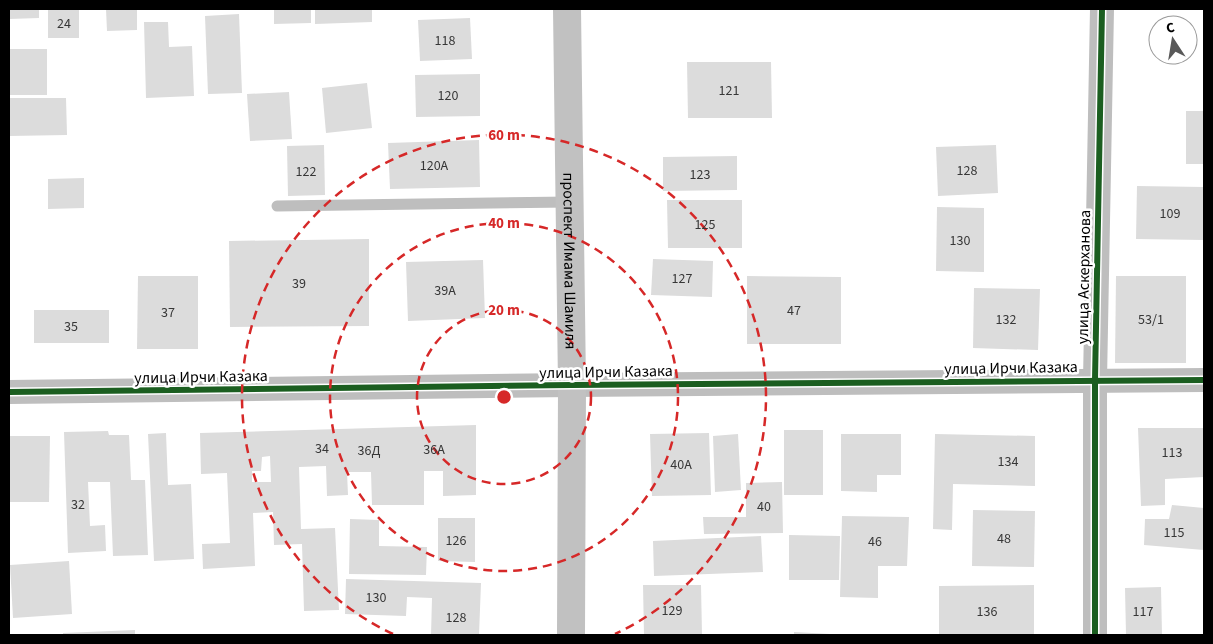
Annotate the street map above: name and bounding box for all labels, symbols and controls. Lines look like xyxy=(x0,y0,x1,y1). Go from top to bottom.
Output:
house number: 24 xyxy=(57,14,71,34)
north arrow xyxy=(1148,15,1198,65)
text: С xyxy=(1164,18,1177,39)
house number: 118 xyxy=(435,31,455,51)
house number: 121 xyxy=(719,81,739,101)
house number: 120 xyxy=(438,86,458,106)
text: 60 m xyxy=(488,125,520,146)
house number: 120А xyxy=(420,156,449,176)
house number: 128 xyxy=(957,161,977,181)
house number: 122 xyxy=(296,162,316,182)
house number: 123 xyxy=(690,165,710,185)
street label: проспект Имама Шамиля xyxy=(557,172,582,350)
house number: 109 xyxy=(1160,204,1180,224)
street label: улица Аскерханова xyxy=(1072,210,1096,344)
text: 40 m xyxy=(488,213,520,234)
house number: 125 xyxy=(695,215,715,235)
house number: 130 xyxy=(950,231,970,251)
house number: 127 xyxy=(672,269,692,289)
house number: 39 xyxy=(292,274,306,294)
house number: 39А xyxy=(434,281,456,301)
text: 20 m xyxy=(488,300,520,321)
house number: 47 xyxy=(787,301,801,321)
house number: 37 xyxy=(161,303,175,323)
house number: 132 xyxy=(996,310,1016,330)
house number: 53/1 xyxy=(1138,310,1164,330)
house number: 35 xyxy=(64,317,78,337)
street label: улица Ирчи Казака xyxy=(944,356,1078,380)
street label: улица Ирчи Казака xyxy=(539,360,673,384)
street label: улица Ирчи Казака xyxy=(134,365,268,389)
centre of rings xyxy=(495,388,513,406)
house number: 34 xyxy=(315,439,329,459)
house number: 36А xyxy=(423,440,445,460)
house number: 36Д xyxy=(358,441,380,461)
house number: 113 xyxy=(1162,443,1182,463)
house number: 134 xyxy=(998,452,1018,472)
house number: 40А xyxy=(670,455,692,475)
house number: 32 xyxy=(71,495,85,515)
house number: 40 xyxy=(757,497,771,517)
house number: 115 xyxy=(1164,523,1184,543)
house number: 48 xyxy=(997,529,1011,549)
house number: 126 xyxy=(446,531,466,551)
house number: 46 xyxy=(868,532,882,552)
house number: 130 xyxy=(366,588,386,608)
house number: 129 xyxy=(662,601,682,621)
house number: 136 xyxy=(977,602,997,622)
house number: 117 xyxy=(1133,602,1153,622)
house number: 128 xyxy=(446,608,466,628)

